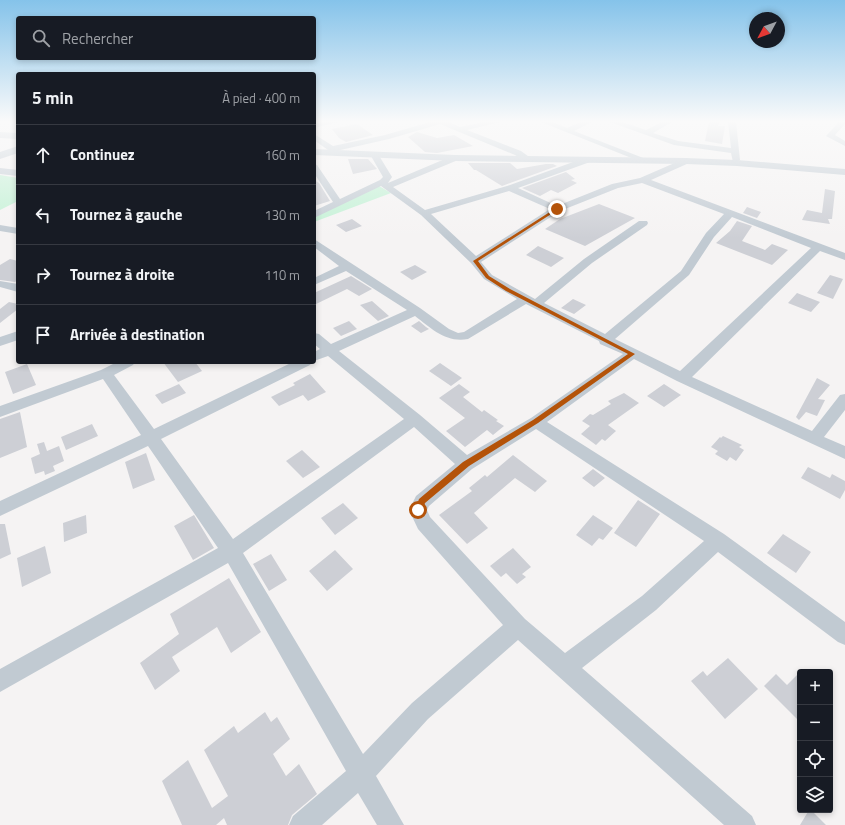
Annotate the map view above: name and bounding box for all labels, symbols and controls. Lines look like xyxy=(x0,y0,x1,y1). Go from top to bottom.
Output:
north arrow xyxy=(749,12,785,48)
search box xyxy=(16,16,316,60)
icon: search xyxy=(30,27,52,49)
text: Rechercher xyxy=(62,27,133,50)
text: 5 min xyxy=(32,85,73,111)
text: À pied · 400 m xyxy=(222,88,300,108)
text: Continuez xyxy=(70,143,135,166)
icon: ahead xyxy=(32,144,54,166)
text: 160 m xyxy=(264,145,300,165)
route end xyxy=(548,200,566,218)
text: Tournez à gauche xyxy=(70,203,182,226)
icon: left xyxy=(32,204,54,226)
text: 130 m xyxy=(264,205,300,225)
text: Tournez à droite xyxy=(70,263,175,286)
icon: right xyxy=(32,264,54,286)
text: 110 m xyxy=(264,265,300,285)
text: Arrivée à destination xyxy=(70,323,205,346)
icon: arrive xyxy=(32,324,54,346)
route start xyxy=(409,501,427,519)
map controls xyxy=(797,669,833,813)
button: + xyxy=(797,669,833,705)
button: − xyxy=(797,705,833,741)
button: locate xyxy=(797,741,833,777)
button: layers xyxy=(797,777,833,813)

